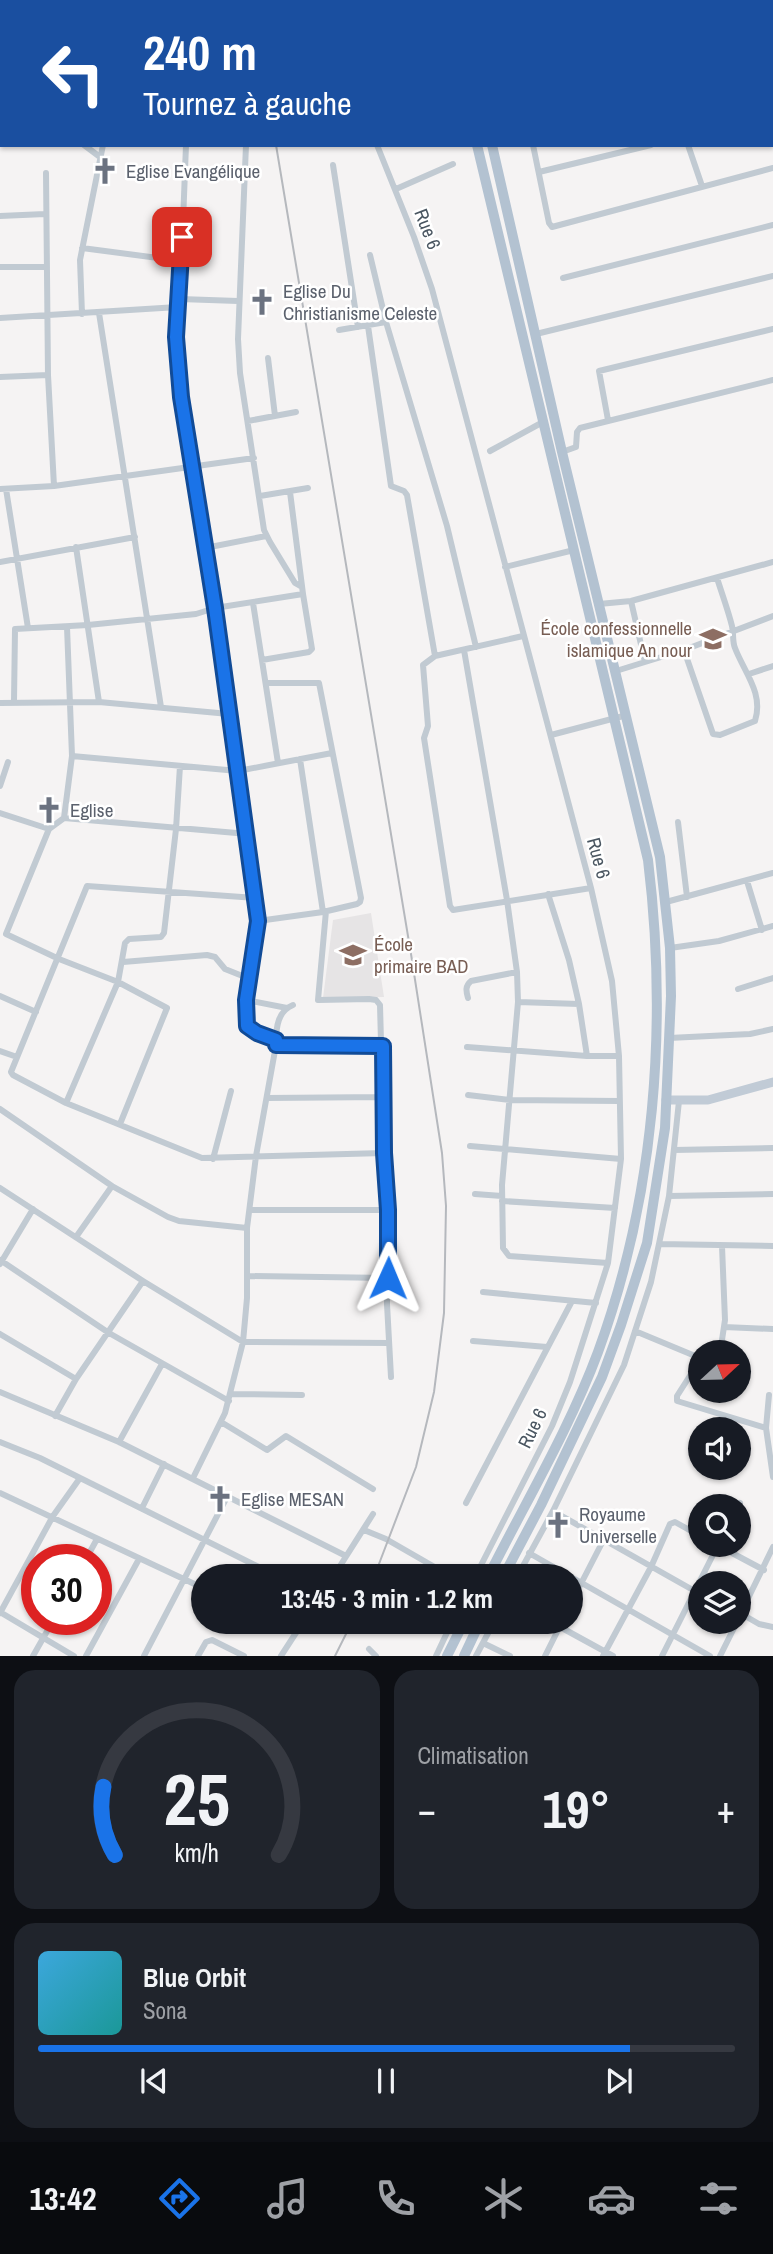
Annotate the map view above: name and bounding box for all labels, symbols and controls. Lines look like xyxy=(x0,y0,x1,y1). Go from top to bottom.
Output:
text: 240 m xyxy=(143,19,257,85)
icon: left xyxy=(28,28,119,119)
text: Tournez à gauche xyxy=(143,82,352,125)
church icon: Eglise Evangélique xyxy=(90,156,120,186)
place label: Eglise Evangélique xyxy=(126,158,260,184)
street label: Rue 6 xyxy=(408,205,448,253)
pin xyxy=(152,207,212,267)
icon: arrive xyxy=(163,218,201,256)
place label: Eglise Du Christianisme Celeste xyxy=(283,278,437,326)
church icon: Eglise Du Christianisme Celeste xyxy=(247,287,277,317)
place label: École confessionnelle islamique An nour xyxy=(540,615,693,663)
school or university icon: École confessionnelle islamique An nour xyxy=(698,624,728,654)
church icon: Eglise xyxy=(34,795,64,825)
place label: Eglise xyxy=(70,797,113,823)
street label: Rue 6 xyxy=(581,835,617,881)
place label: École primaire BAD xyxy=(374,931,468,979)
school or university icon: École primaire BAD xyxy=(338,940,368,970)
position arrow xyxy=(351,1241,425,1315)
north arrow xyxy=(688,1340,751,1404)
map controls xyxy=(688,1340,751,1634)
street label: Rue 6 xyxy=(511,1404,553,1452)
button: sound xyxy=(688,1417,751,1480)
church icon: Eglise MESAN xyxy=(205,1484,235,1514)
place label: Eglise MESAN xyxy=(241,1486,344,1512)
button: search xyxy=(688,1494,751,1557)
place label: Royaume Universelle xyxy=(579,1501,657,1549)
church icon: Royaume Universelle xyxy=(543,1510,573,1540)
speed limit sign: 30 xyxy=(21,1544,112,1635)
button: layers xyxy=(688,1571,751,1634)
text: 13:45 · 3 min · 1.2 km xyxy=(281,1581,493,1616)
text: Climatisation xyxy=(418,1740,529,1771)
text: 25 xyxy=(164,1751,230,1849)
text: 19° xyxy=(542,1774,610,1844)
text: − xyxy=(418,1784,436,1835)
text: + xyxy=(717,1784,735,1835)
text: km/h xyxy=(175,1836,219,1870)
text: Blue Orbit xyxy=(143,1960,246,1995)
text: Sona xyxy=(143,1995,187,2026)
icon: previous xyxy=(135,2062,173,2100)
icon: pause xyxy=(367,2062,405,2100)
icon: next xyxy=(600,2062,638,2100)
icon: directions xyxy=(155,2174,204,2223)
icon: music xyxy=(263,2174,312,2223)
icon: phone xyxy=(371,2174,420,2223)
icon: climate xyxy=(479,2174,528,2223)
icon: car xyxy=(587,2174,636,2223)
icon: filters xyxy=(694,2174,743,2223)
text: 13:42 xyxy=(29,2177,97,2220)

